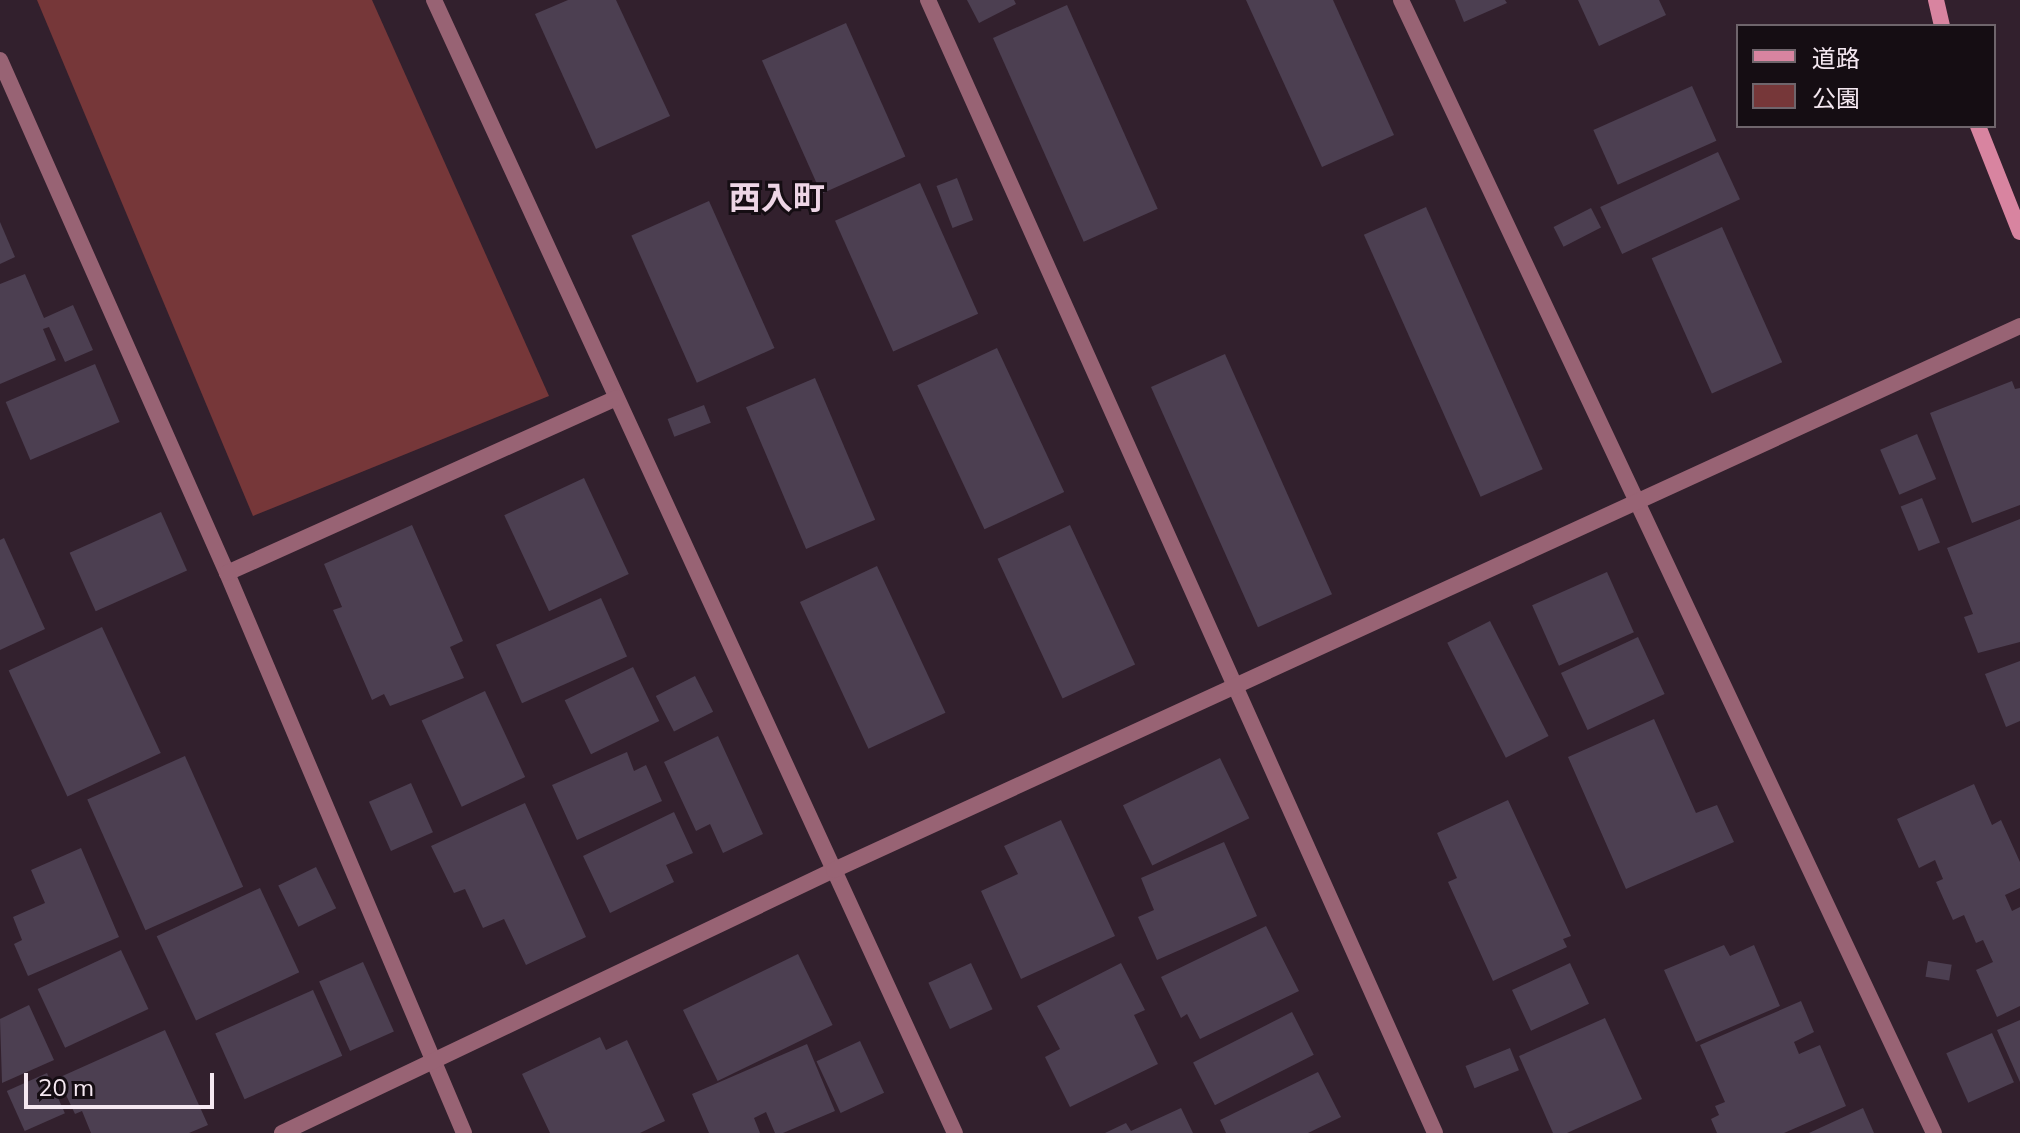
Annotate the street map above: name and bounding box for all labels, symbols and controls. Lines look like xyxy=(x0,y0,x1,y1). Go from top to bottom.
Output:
legend xyxy=(1736,24,1996,128)
text: 道路 xyxy=(1812,43,1860,73)
text: 公園 xyxy=(1812,83,1860,113)
district label: 西入町 xyxy=(729,178,825,216)
scale bar xyxy=(28,1057,218,1107)
text: 20 m xyxy=(38,1072,94,1102)

